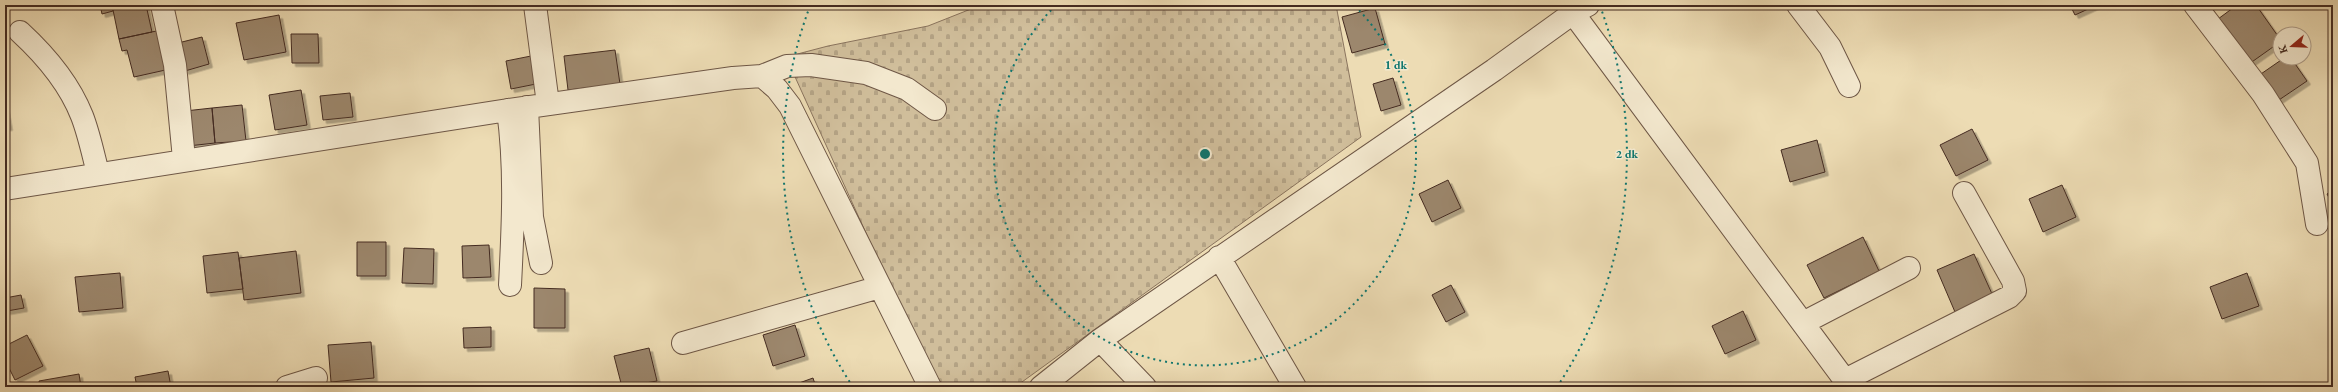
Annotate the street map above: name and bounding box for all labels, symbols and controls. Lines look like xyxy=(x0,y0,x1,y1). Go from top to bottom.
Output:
north arrow xyxy=(2272,26,2312,66)
text: K xyxy=(2274,42,2291,56)
text: 1 dk xyxy=(1385,57,1408,73)
text: 2 dk xyxy=(1616,146,1639,162)
centre of rings xyxy=(1198,147,1212,161)

